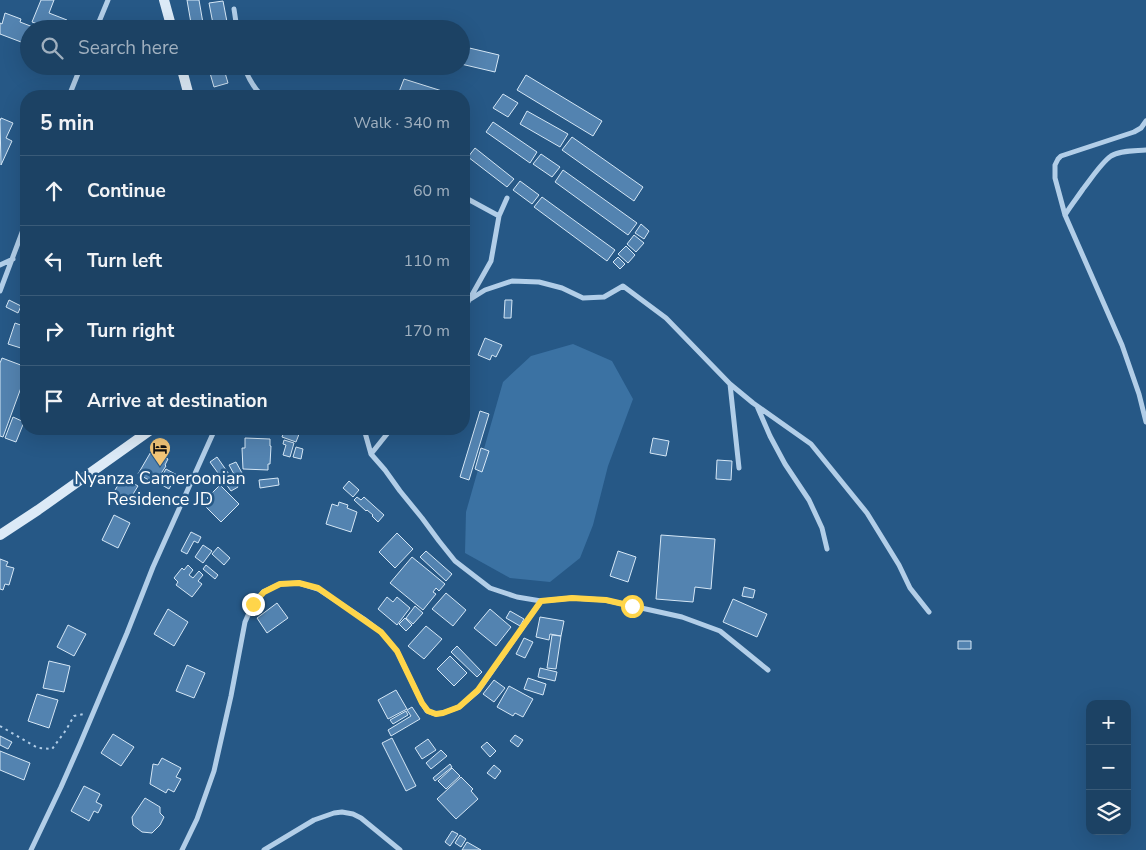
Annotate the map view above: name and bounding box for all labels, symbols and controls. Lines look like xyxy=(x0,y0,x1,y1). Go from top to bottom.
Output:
search box xyxy=(20,20,470,75)
icon: search xyxy=(38,34,66,62)
text: Search here xyxy=(78,35,179,61)
text: 5 min xyxy=(40,109,94,137)
text: Walk · 340 m xyxy=(354,112,450,134)
icon: ahead xyxy=(40,177,68,205)
text: Continue xyxy=(87,178,166,204)
text: 60 m xyxy=(413,180,450,202)
icon: left xyxy=(40,247,68,275)
text: Turn left xyxy=(87,248,162,274)
text: 110 m xyxy=(403,250,450,272)
icon: right xyxy=(40,317,68,345)
text: Turn right xyxy=(87,318,174,344)
text: 170 m xyxy=(403,320,450,342)
icon: arrive xyxy=(40,387,68,415)
text: Arrive at destination xyxy=(87,388,268,414)
hotel icon: Nyanza Cameroonian Residence JD xyxy=(148,436,172,467)
place label: Nyanza Cameroonian Residence JD xyxy=(74,466,246,511)
route end xyxy=(242,593,265,616)
route start xyxy=(621,595,644,618)
map controls xyxy=(1086,700,1131,835)
button: + xyxy=(1086,700,1131,745)
button: − xyxy=(1086,745,1131,790)
button: layers xyxy=(1086,790,1131,835)

